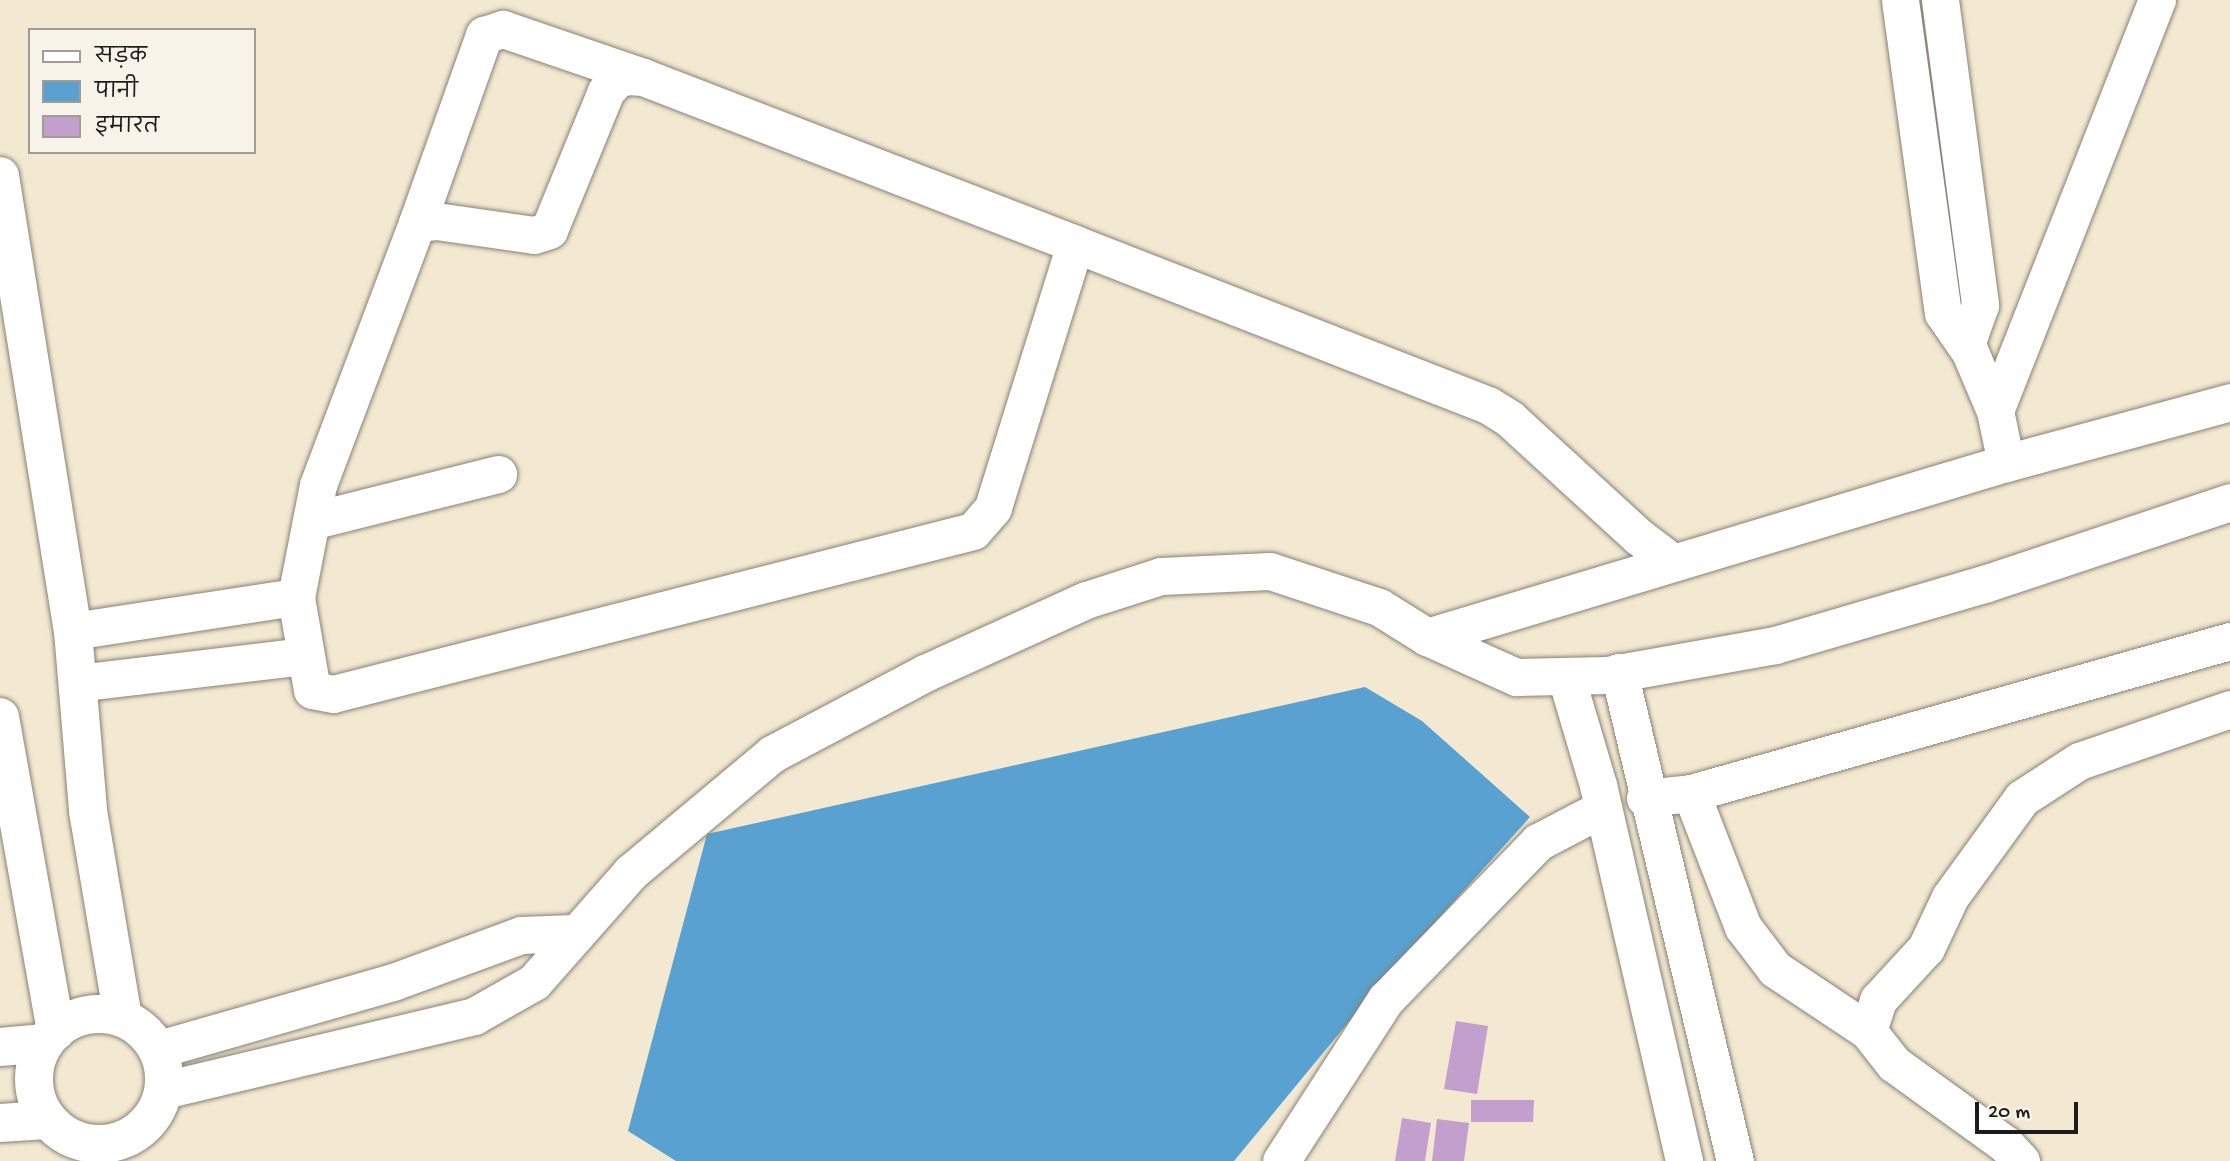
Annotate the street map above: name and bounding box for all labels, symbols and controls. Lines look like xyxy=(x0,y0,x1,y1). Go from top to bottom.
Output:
legend xyxy=(28,28,256,154)
text: सड़क xyxy=(95,46,147,71)
text: पानी xyxy=(95,81,138,106)
text: इमारत xyxy=(95,116,159,141)
scale bar xyxy=(1978,1088,2081,1132)
text: 20 m xyxy=(1988,1101,2030,1126)

